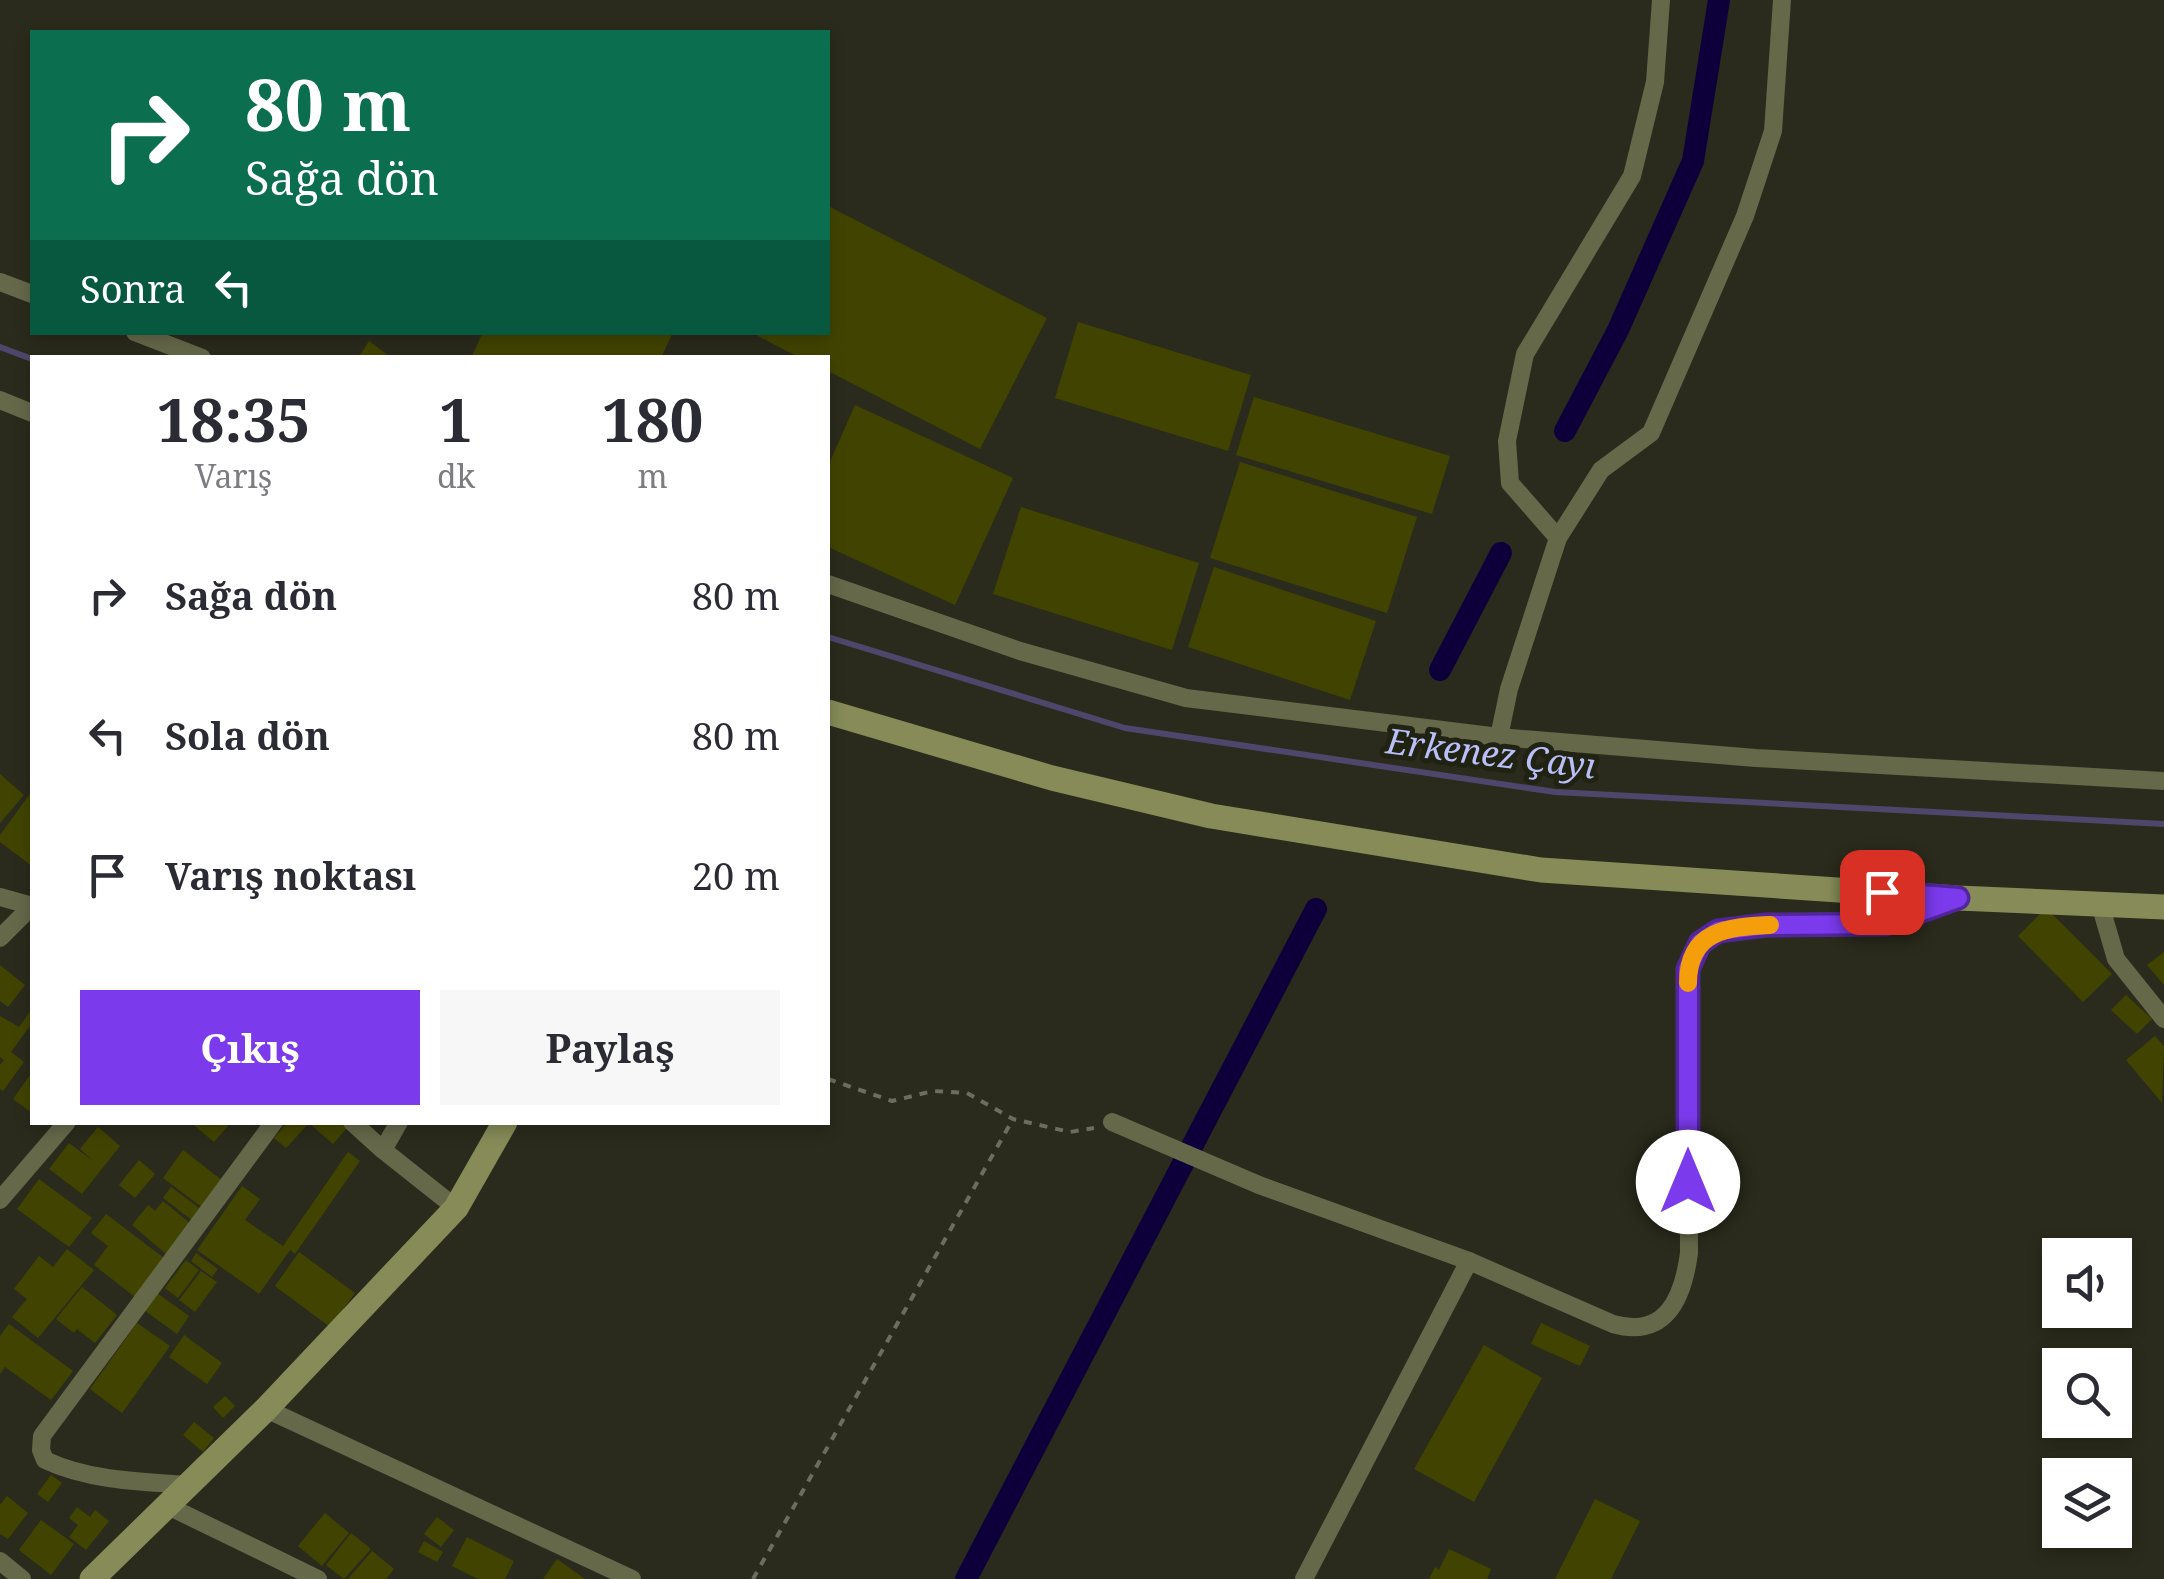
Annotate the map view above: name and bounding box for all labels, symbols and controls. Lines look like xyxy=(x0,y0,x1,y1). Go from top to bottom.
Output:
text: 80 m xyxy=(245,56,411,152)
icon: right xyxy=(80,70,210,200)
text: Sağa dön xyxy=(245,147,439,208)
icon: left xyxy=(206,260,261,315)
text: Sonra xyxy=(80,262,186,314)
text: 18:35 xyxy=(157,378,310,460)
text: 1 xyxy=(439,378,473,460)
text: 180 xyxy=(602,378,703,460)
text: Varış xyxy=(195,454,272,497)
text: dk xyxy=(437,454,475,497)
text: m xyxy=(637,454,668,497)
icon: right xyxy=(80,568,135,623)
text: Sağa dön xyxy=(165,569,337,621)
text: 80 m xyxy=(692,569,780,621)
icon: left xyxy=(80,708,135,763)
text: Sola dön xyxy=(165,709,330,761)
text: 80 m xyxy=(692,709,780,761)
water label: Erkenez Çayı xyxy=(1383,716,1599,789)
icon: arrive xyxy=(80,848,135,903)
text: Varış noktası xyxy=(165,849,416,901)
text: 20 m xyxy=(692,849,780,901)
pin xyxy=(1840,850,1925,935)
icon: arrive xyxy=(1855,865,1910,920)
button: Çıkış xyxy=(80,990,420,1105)
button: Paylaş xyxy=(440,990,780,1105)
position arrow xyxy=(1636,1130,1740,1234)
map controls xyxy=(2042,1238,2132,1548)
button: sound xyxy=(2042,1238,2132,1328)
button: search xyxy=(2042,1348,2132,1438)
button: layers xyxy=(2042,1458,2132,1548)

